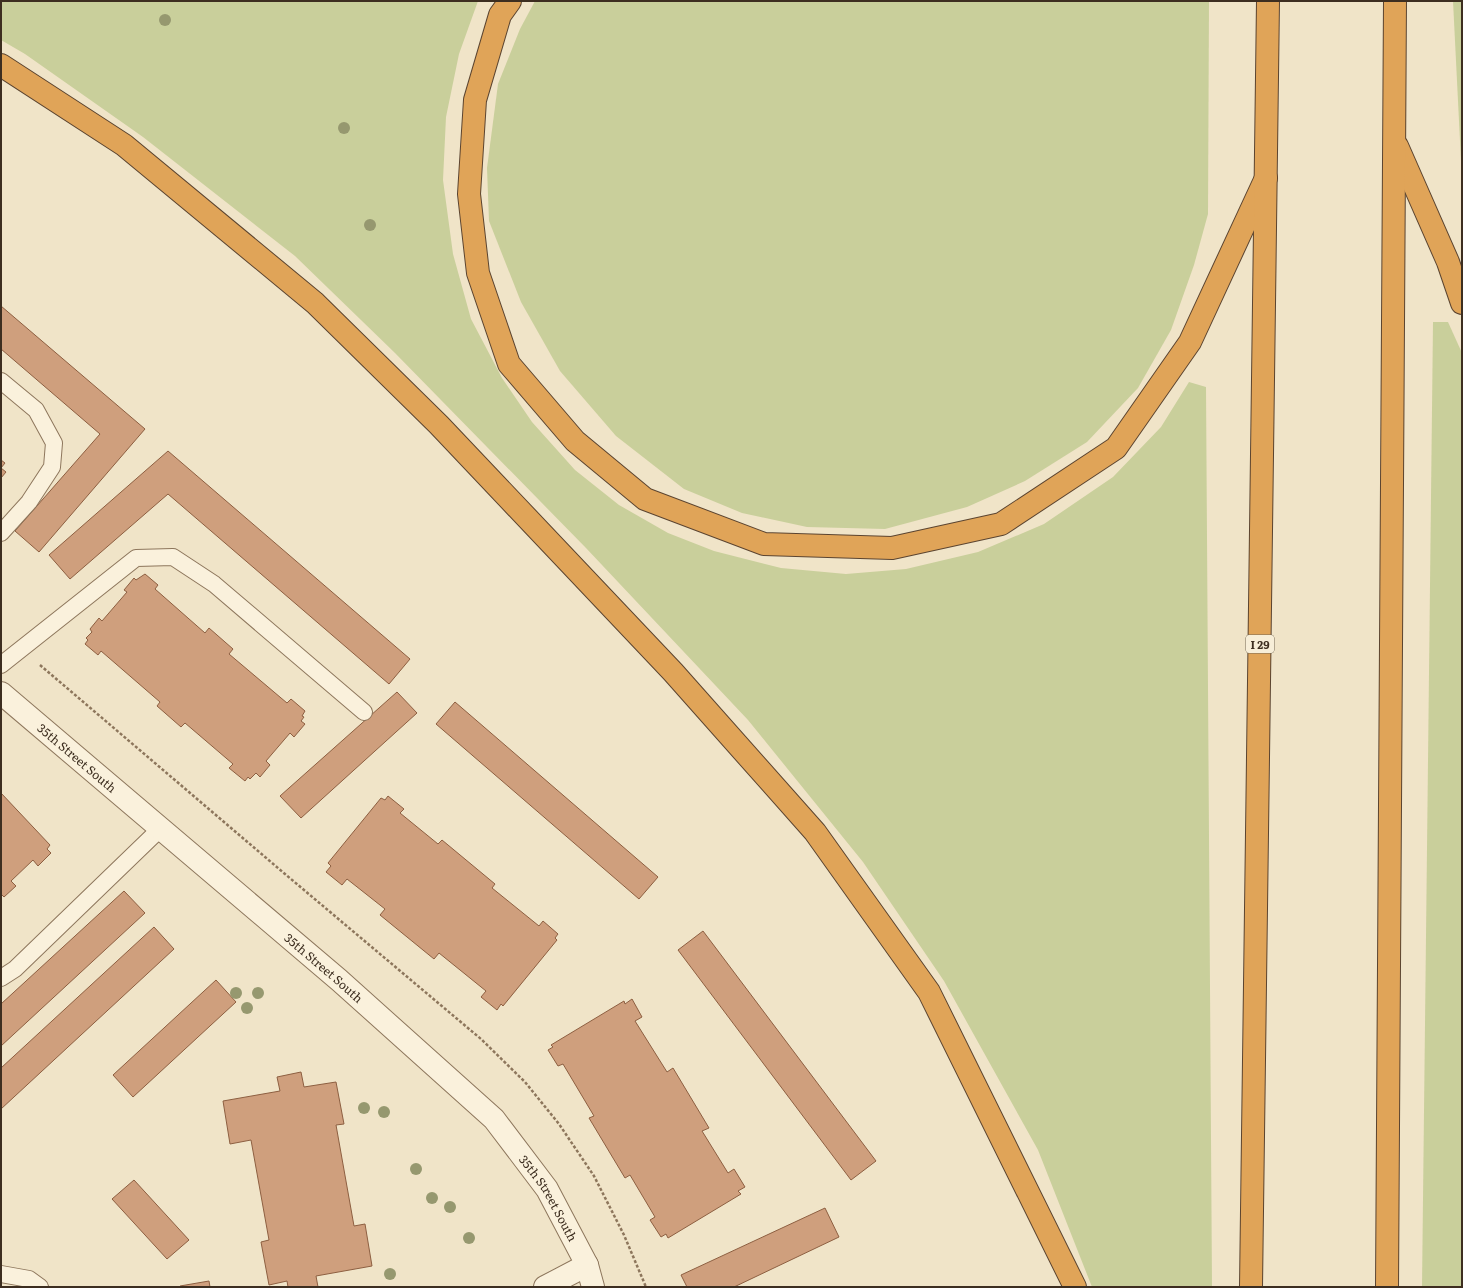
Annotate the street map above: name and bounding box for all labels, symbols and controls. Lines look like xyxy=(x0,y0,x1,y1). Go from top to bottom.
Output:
road number: I 29 xyxy=(1246,635,1274,653)
street label: 35th Street South xyxy=(34,719,121,797)
street label: 35th Street South xyxy=(281,929,367,1007)
street label: 35th Street South xyxy=(515,1151,582,1245)

